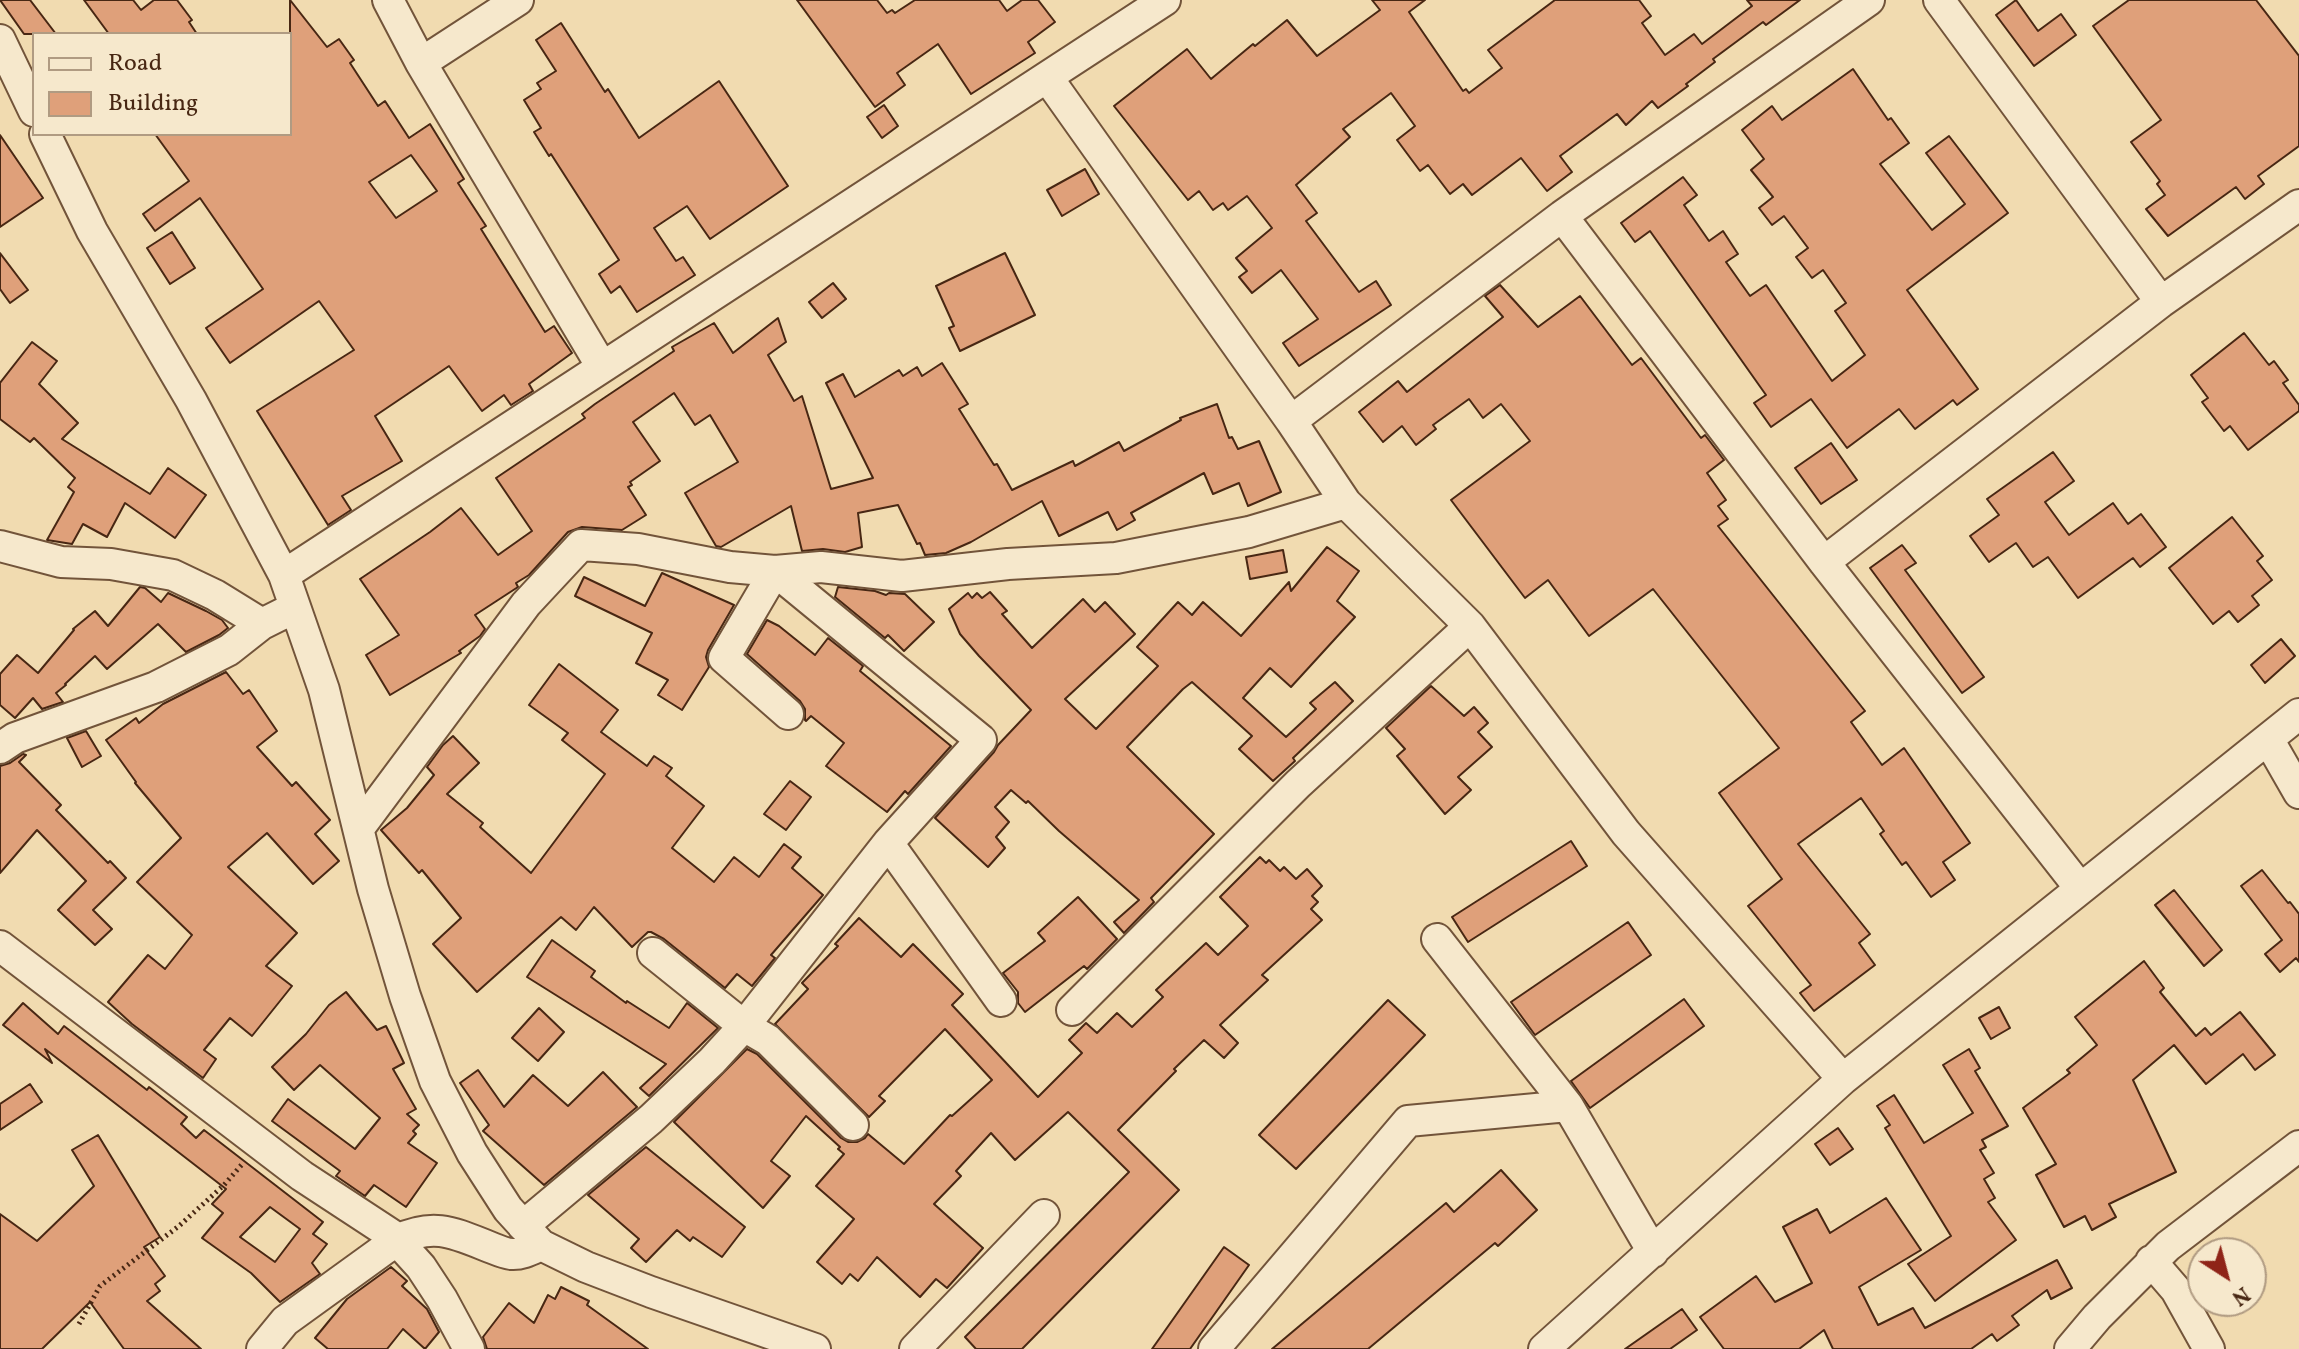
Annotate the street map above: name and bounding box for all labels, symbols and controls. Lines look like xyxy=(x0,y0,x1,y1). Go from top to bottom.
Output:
legend xyxy=(32,32,292,136)
text: Road xyxy=(108,47,162,81)
text: Building xyxy=(108,87,198,121)
north arrow xyxy=(2187,1237,2267,1317)
text: N xyxy=(2225,1278,2256,1312)

